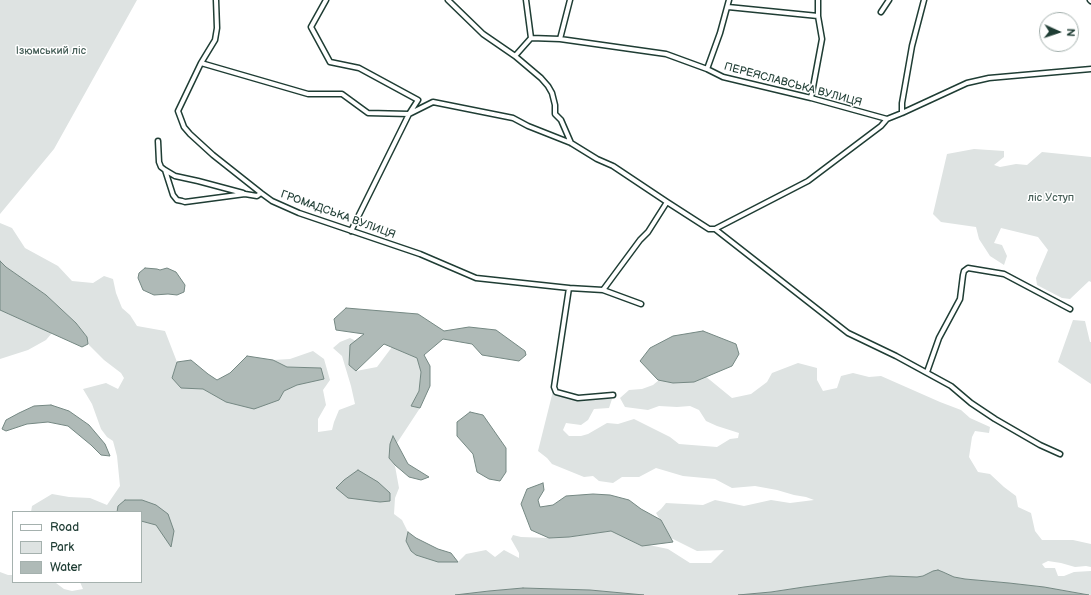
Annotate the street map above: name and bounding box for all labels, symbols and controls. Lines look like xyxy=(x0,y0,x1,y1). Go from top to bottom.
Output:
north arrow xyxy=(1039,12,1079,52)
text: N xyxy=(1064,28,1077,37)
park label: Ізюмський ліс xyxy=(16,44,86,58)
street label: ПЕРЕЯСЛАВСЬКА ВУЛИЦЯ xyxy=(723,60,863,110)
street label: ГРОМАДСЬКА ВУЛИЦЯ xyxy=(279,188,397,242)
park label: ліс Уступ xyxy=(1028,191,1074,205)
legend xyxy=(12,511,142,583)
text: Road xyxy=(50,520,79,535)
text: Park xyxy=(50,540,74,555)
text: Water xyxy=(50,560,82,575)

